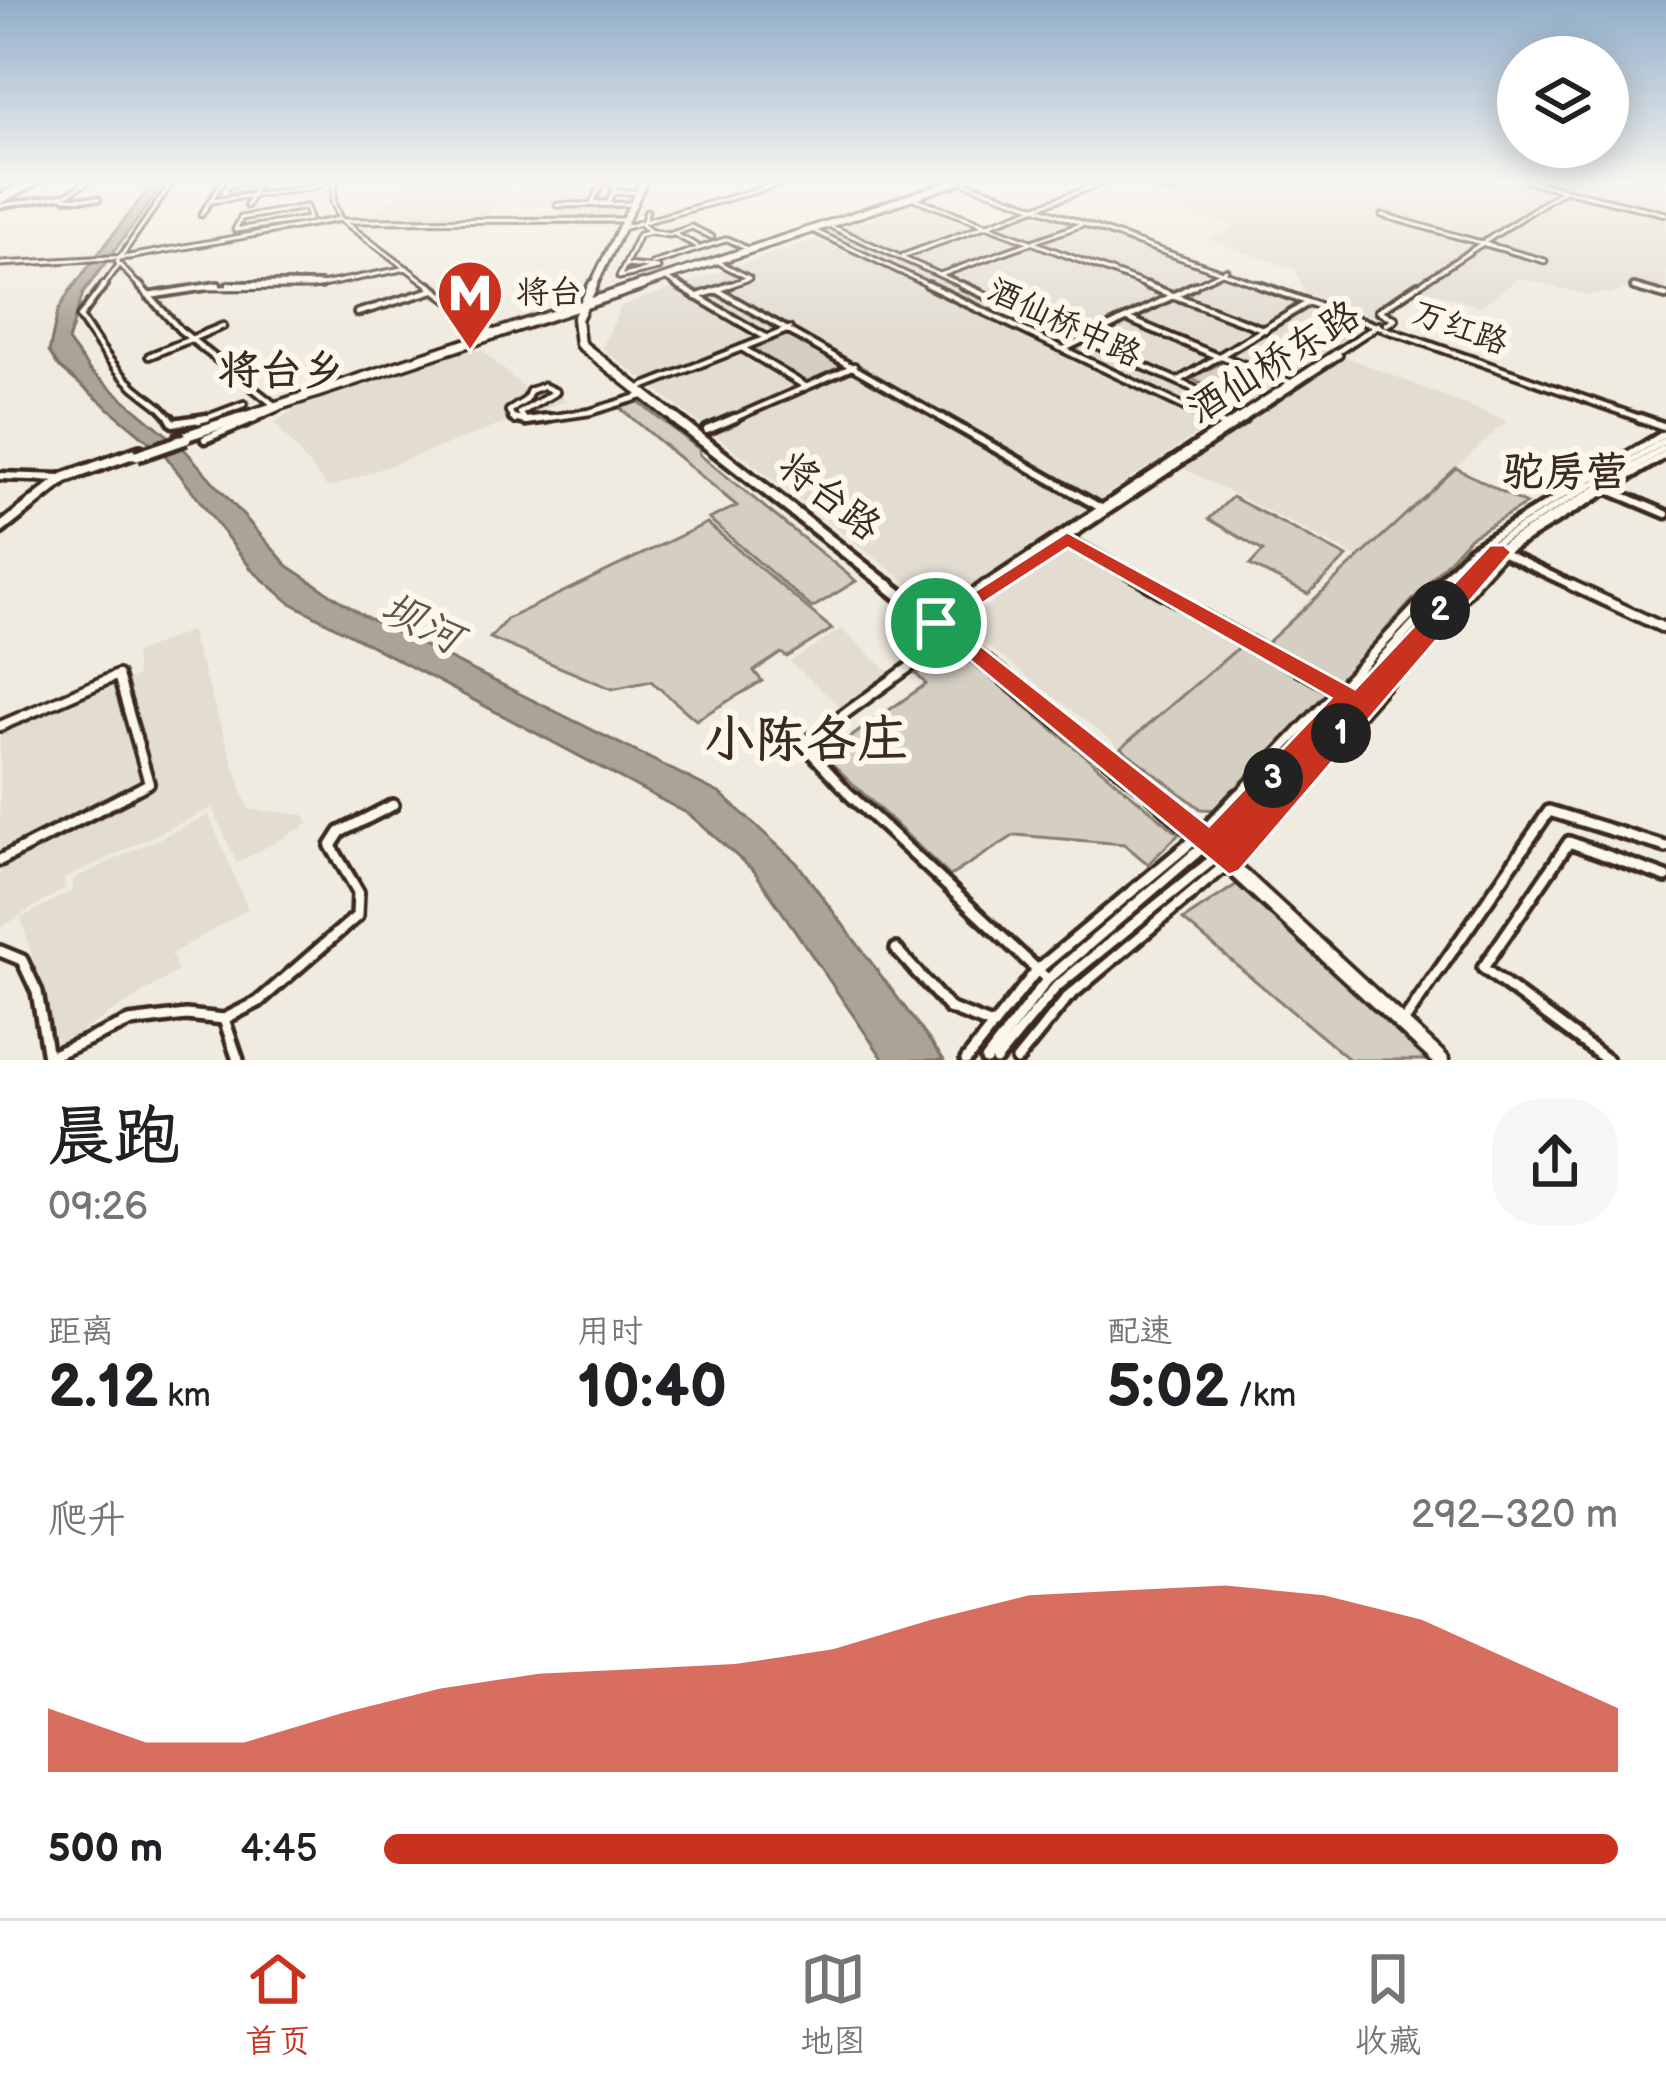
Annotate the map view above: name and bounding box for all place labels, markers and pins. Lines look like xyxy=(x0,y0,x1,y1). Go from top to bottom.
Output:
metro station icon: 将台 xyxy=(435,258,505,352)
place label: 将台 xyxy=(516,273,582,313)
pin xyxy=(885,572,987,674)
pin: 2 xyxy=(1410,580,1470,640)
pin: 1 xyxy=(1311,703,1371,763)
pin: 3 xyxy=(1243,748,1303,808)

